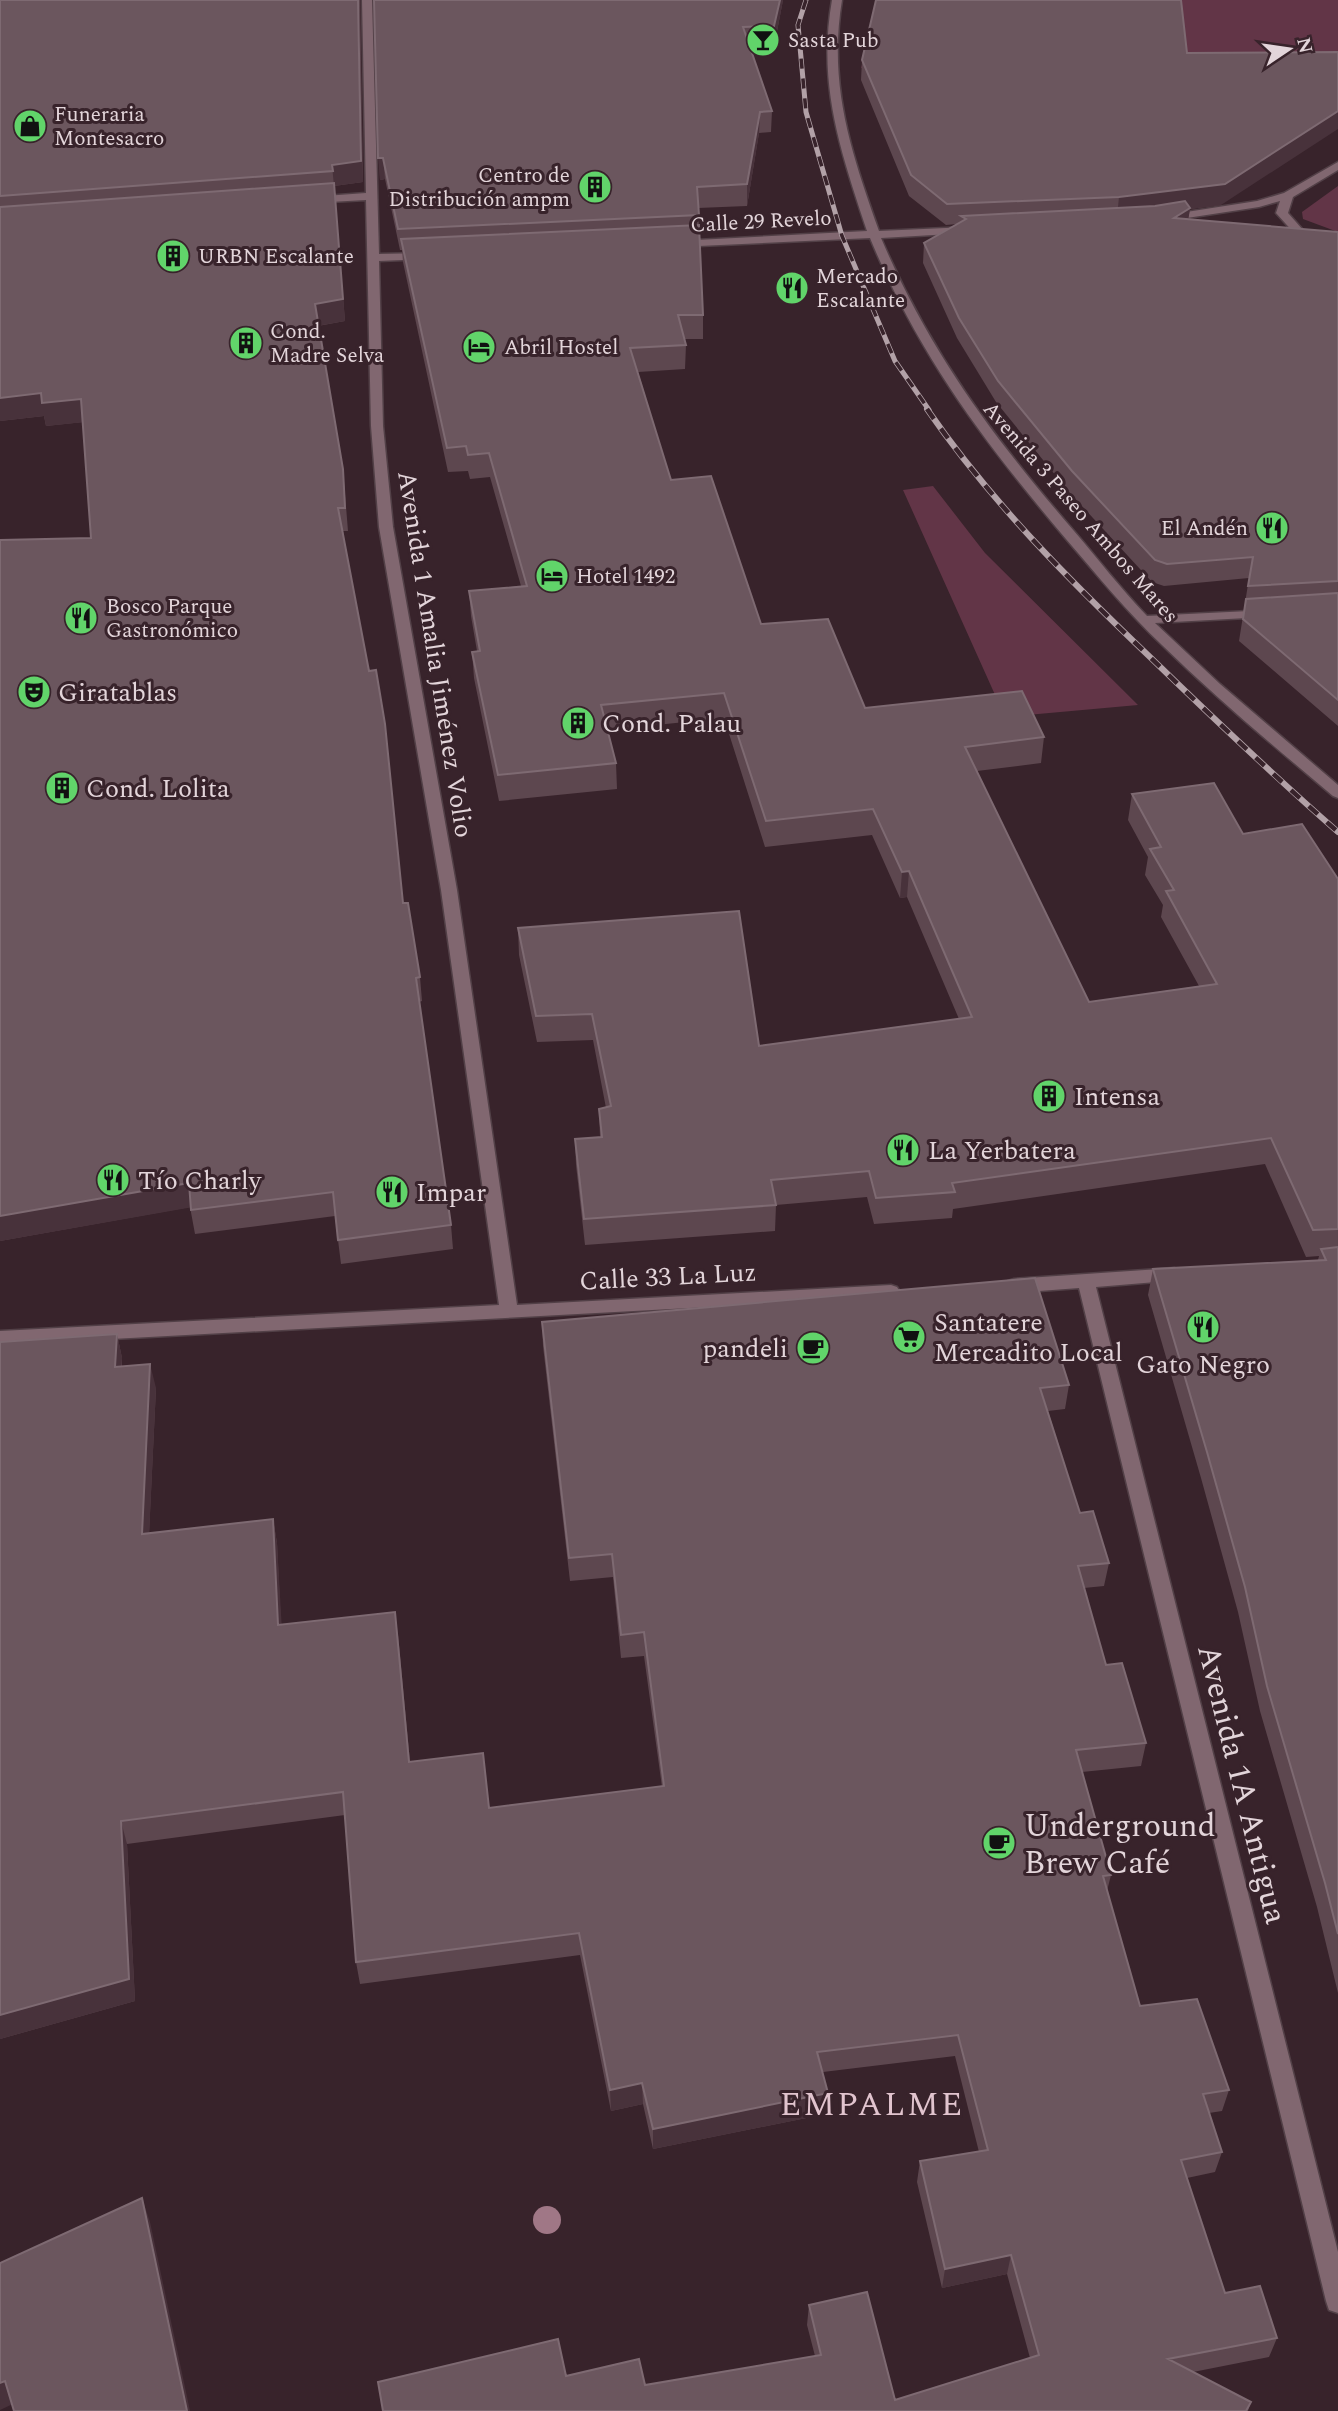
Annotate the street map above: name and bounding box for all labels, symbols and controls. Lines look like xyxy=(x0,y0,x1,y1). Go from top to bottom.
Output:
north arrow xyxy=(1254,14,1324,84)
bar icon: Sasta Pub xyxy=(744,21,782,59)
place label: Sasta Pub xyxy=(788,25,879,57)
text: N xyxy=(1288,35,1320,56)
place label: Funeraria Montesacro xyxy=(54,99,164,155)
shop icon: Funeraria Montesacro xyxy=(11,107,49,145)
place label: Centro de Distribución ampm xyxy=(388,160,570,216)
building icon: Centro de Distribución ampm xyxy=(576,168,614,206)
street label: Calle 29 Revelo xyxy=(690,202,832,242)
building icon: URBN Escalante xyxy=(154,237,192,275)
place label: URBN Escalante xyxy=(198,241,354,273)
place label: Mercado Escalante xyxy=(816,261,905,317)
restaurant icon: Mercado Escalante xyxy=(773,269,811,307)
place label: Cond. Madre Selva xyxy=(270,316,385,372)
building icon: Cond. Madre Selva xyxy=(227,324,265,362)
hotel icon: Abril Hostel xyxy=(460,328,498,366)
place label: Abril Hostel xyxy=(504,332,618,364)
street label: Avenida 3 Paseo Ambos Mares xyxy=(975,395,1186,631)
street label: Avenida 1 Amalia Jiménez Volio xyxy=(386,468,484,840)
restaurant icon: El Andén xyxy=(1253,509,1291,547)
place label: El Andén xyxy=(1161,513,1248,545)
hotel icon: Hotel 1492 xyxy=(533,557,571,595)
place label: Hotel 1492 xyxy=(576,561,675,593)
place label: Bosco Parque Gastronómico xyxy=(106,591,238,647)
restaurant icon: Bosco Parque Gastronómico xyxy=(62,599,100,637)
theatre icon: Giratablas xyxy=(15,673,53,711)
place label: Giratablas xyxy=(58,673,177,713)
building icon: Cond. Palau xyxy=(559,704,597,742)
place label: Cond. Palau xyxy=(602,704,741,744)
building icon: Cond. Lolita xyxy=(43,769,81,807)
place label: Cond. Lolita xyxy=(86,769,230,809)
building icon: Intensa xyxy=(1030,1077,1068,1115)
place label: Intensa xyxy=(1074,1077,1160,1117)
restaurant icon: La Yerbatera xyxy=(884,1131,922,1169)
place label: La Yerbatera xyxy=(928,1131,1076,1171)
restaurant icon: Tío Charly xyxy=(94,1161,132,1199)
place label: Tío Charly xyxy=(138,1161,263,1201)
restaurant icon: Impar xyxy=(373,1173,411,1211)
place label: Impar xyxy=(416,1173,486,1213)
street label: Calle 33 La Luz xyxy=(578,1252,758,1302)
place label: Santatere Mercadito Local xyxy=(934,1303,1123,1373)
restaurant icon: Gato Negro xyxy=(1184,1308,1222,1346)
supermarket icon: Santatere Mercadito Local xyxy=(890,1318,928,1356)
place label: pandeli xyxy=(702,1329,788,1369)
cafe icon: pandeli xyxy=(794,1329,832,1367)
place label: Gato Negro xyxy=(1136,1345,1270,1385)
street label: Avenida 1A Antigua xyxy=(1183,1639,1300,1930)
place label: Underground Brew Café xyxy=(1024,1802,1216,1888)
cafe icon: Underground Brew Café xyxy=(980,1824,1018,1862)
district label: EMPALME xyxy=(780,2080,964,2130)

